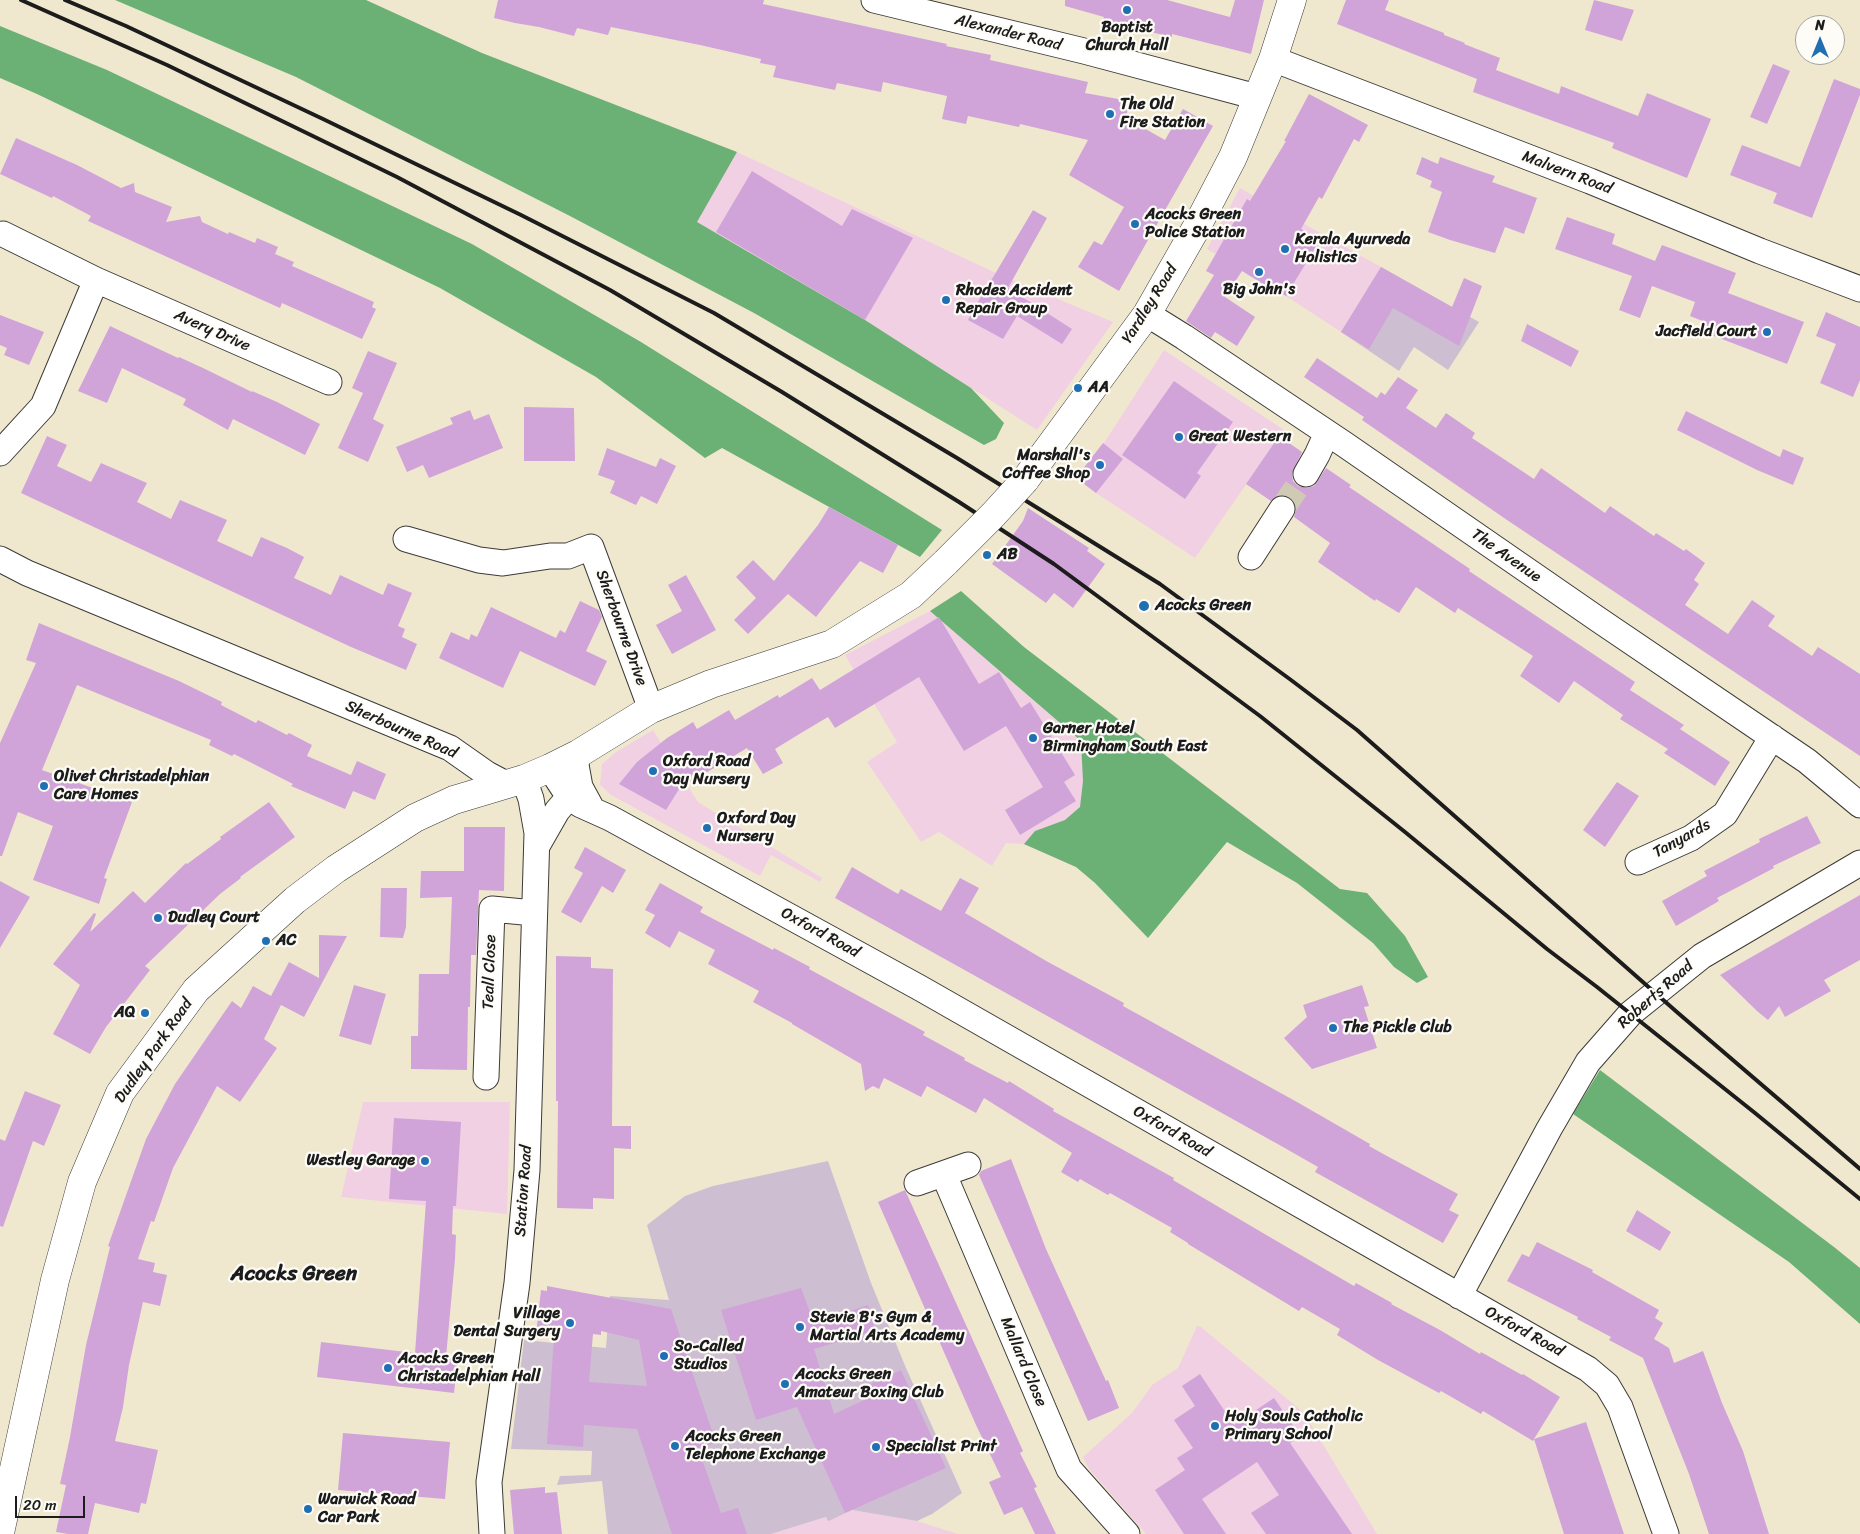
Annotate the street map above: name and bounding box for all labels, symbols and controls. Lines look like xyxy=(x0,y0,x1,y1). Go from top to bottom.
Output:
marker: Baptist Church Hall xyxy=(1121,4,1133,16)
street label: Alexander Road xyxy=(953,10,1063,56)
text: N xyxy=(1815,13,1825,38)
north arrow xyxy=(1795,15,1845,65)
place label: Baptist Church Hall xyxy=(1086,18,1168,56)
place label: The Old Fire Station xyxy=(1120,95,1205,133)
marker: The Old Fire Station xyxy=(1104,108,1116,120)
street label: Malvern Road xyxy=(1519,147,1615,199)
place label: Acocks Green Police Station xyxy=(1145,205,1245,243)
marker: Acocks Green Police Station xyxy=(1129,218,1141,230)
place label: Kerala Ayurveda Holistics xyxy=(1295,230,1410,268)
marker: Kerala Ayurveda Holistics xyxy=(1279,243,1291,255)
street label: Yardley Road xyxy=(1118,261,1182,347)
marker: Big John's xyxy=(1253,266,1265,278)
place label: Big John's xyxy=(1223,280,1295,300)
place label: Rhodes Accident Repair Group xyxy=(956,281,1073,319)
marker: Rhodes Accident Repair Group xyxy=(940,294,952,306)
street label: Avery Drive xyxy=(171,306,253,356)
place label: Jacfield Court xyxy=(1656,322,1757,342)
marker: Jacfield Court xyxy=(1761,326,1773,338)
place label: AA xyxy=(1088,378,1109,398)
marker: AA xyxy=(1072,382,1084,394)
place label: Great Western xyxy=(1189,427,1291,447)
marker: Great Western xyxy=(1173,431,1185,443)
place label: Marshall's Coffee Shop xyxy=(1003,446,1090,484)
marker: Marshall's Coffee Shop xyxy=(1094,459,1106,471)
street label: The Avenue xyxy=(1467,525,1545,587)
place label: AB xyxy=(997,545,1018,565)
marker: AB xyxy=(981,549,993,561)
street label: Sherbourne Drive xyxy=(591,567,651,689)
place label: Acocks Green xyxy=(1155,596,1251,616)
marker: Acocks Green xyxy=(1137,599,1151,613)
street label: Sherbourne Road xyxy=(342,697,460,763)
place label: Garner Hotel Birmingham South East xyxy=(1043,719,1208,757)
marker: Garner Hotel Birmingham South East xyxy=(1027,732,1039,744)
place label: Oxford Road Day Nursery xyxy=(663,752,750,790)
marker: Oxford Road Day Nursery xyxy=(647,765,659,777)
place label: Olivet Christadelphian Care Homes xyxy=(54,767,209,805)
marker: Olivet Christadelphian Care Homes xyxy=(38,780,50,792)
place label: Oxford Day Nursery xyxy=(717,809,796,847)
street label: Tanyards xyxy=(1650,815,1714,863)
marker: Oxford Day Nursery xyxy=(701,822,713,834)
street label: Oxford Road xyxy=(777,903,863,963)
place label: Dudley Court xyxy=(168,908,260,928)
marker: Dudley Court xyxy=(152,912,164,924)
place label: AC xyxy=(276,931,296,951)
street label: Teall Close xyxy=(479,934,501,1010)
marker: AC xyxy=(260,935,272,947)
street label: Roberts Road xyxy=(1614,957,1698,1033)
street label: Dudley Park Road xyxy=(111,995,197,1107)
place label: AQ xyxy=(114,1003,135,1023)
marker: AQ xyxy=(139,1007,151,1019)
place label: The Pickle Club xyxy=(1343,1018,1452,1038)
marker: The Pickle Club xyxy=(1327,1022,1339,1034)
street label: Oxford Road xyxy=(1129,1102,1215,1162)
street label: Station Road xyxy=(511,1145,537,1237)
place label: Westley Garage xyxy=(306,1151,415,1171)
marker: Westley Garage xyxy=(419,1155,431,1167)
district label: Acocks Green xyxy=(231,1262,357,1288)
street label: Oxford Road xyxy=(1481,1302,1567,1362)
place label: Village Dental Surgery xyxy=(453,1304,560,1342)
place label: Stevie B's Gym & Martial Arts Academy xyxy=(810,1308,964,1346)
street label: Mallard Close xyxy=(995,1314,1051,1410)
marker: Village Dental Surgery xyxy=(564,1317,576,1329)
marker: Stevie B's Gym & Martial Arts Academy xyxy=(794,1321,806,1333)
place label: So-Called Studios xyxy=(674,1337,743,1375)
place label: Acocks Green Christadelphian Hall xyxy=(398,1349,540,1387)
marker: So-Called Studios xyxy=(658,1350,670,1362)
marker: Acocks Green Christadelphian Hall xyxy=(382,1362,394,1374)
place label: Acocks Green Amateur Boxing Club xyxy=(795,1365,944,1403)
marker: Acocks Green Amateur Boxing Club xyxy=(779,1378,791,1390)
place label: Holy Souls Catholic Primary School xyxy=(1225,1407,1363,1445)
marker: Holy Souls Catholic Primary School xyxy=(1209,1420,1221,1432)
place label: Acocks Green Telephone Exchange xyxy=(685,1427,826,1465)
place label: Specialist Print xyxy=(886,1437,996,1457)
marker: Acocks Green Telephone Exchange xyxy=(669,1440,681,1452)
marker: Specialist Print xyxy=(870,1441,882,1453)
scale bar xyxy=(18,1486,88,1518)
place label: Warwick Road Car Park xyxy=(318,1490,415,1528)
text: 20 m xyxy=(23,1492,57,1518)
marker: Warwick Road Car Park xyxy=(302,1503,314,1515)

